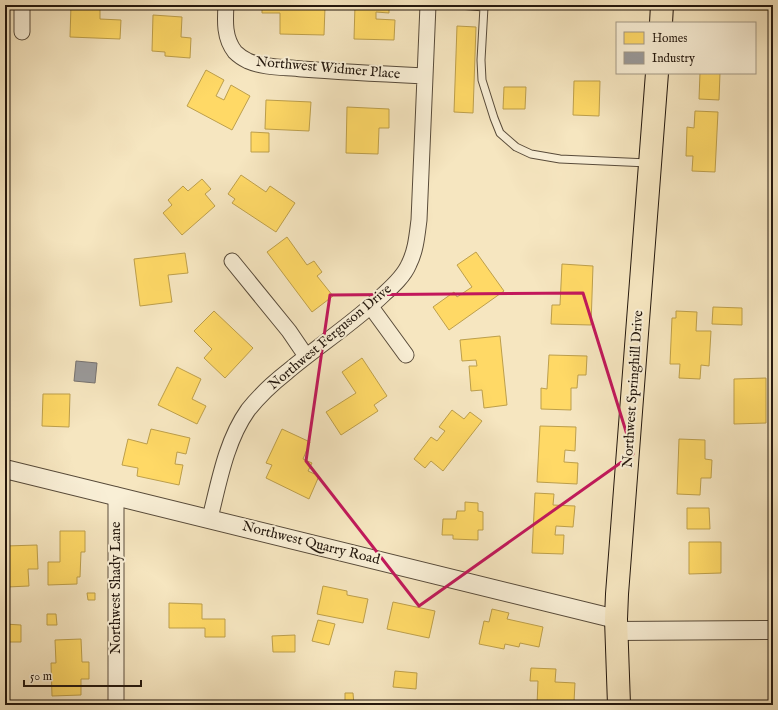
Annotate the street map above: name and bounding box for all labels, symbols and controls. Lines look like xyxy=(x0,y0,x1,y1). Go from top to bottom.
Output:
legend xyxy=(616,22,756,74)
text: Homes xyxy=(652,31,688,46)
text: Industry xyxy=(652,51,695,66)
street label: Northwest Widmer Place xyxy=(255,53,402,83)
street label: Northwest Ferguson Drive xyxy=(265,280,396,394)
street label: Northwest Springhill Drive xyxy=(619,309,648,468)
street label: Northwest Quarry Road xyxy=(240,517,382,569)
street label: Northwest Shady Lane xyxy=(107,521,125,654)
scale bar xyxy=(24,662,141,688)
text: 50 m xyxy=(30,669,52,684)

